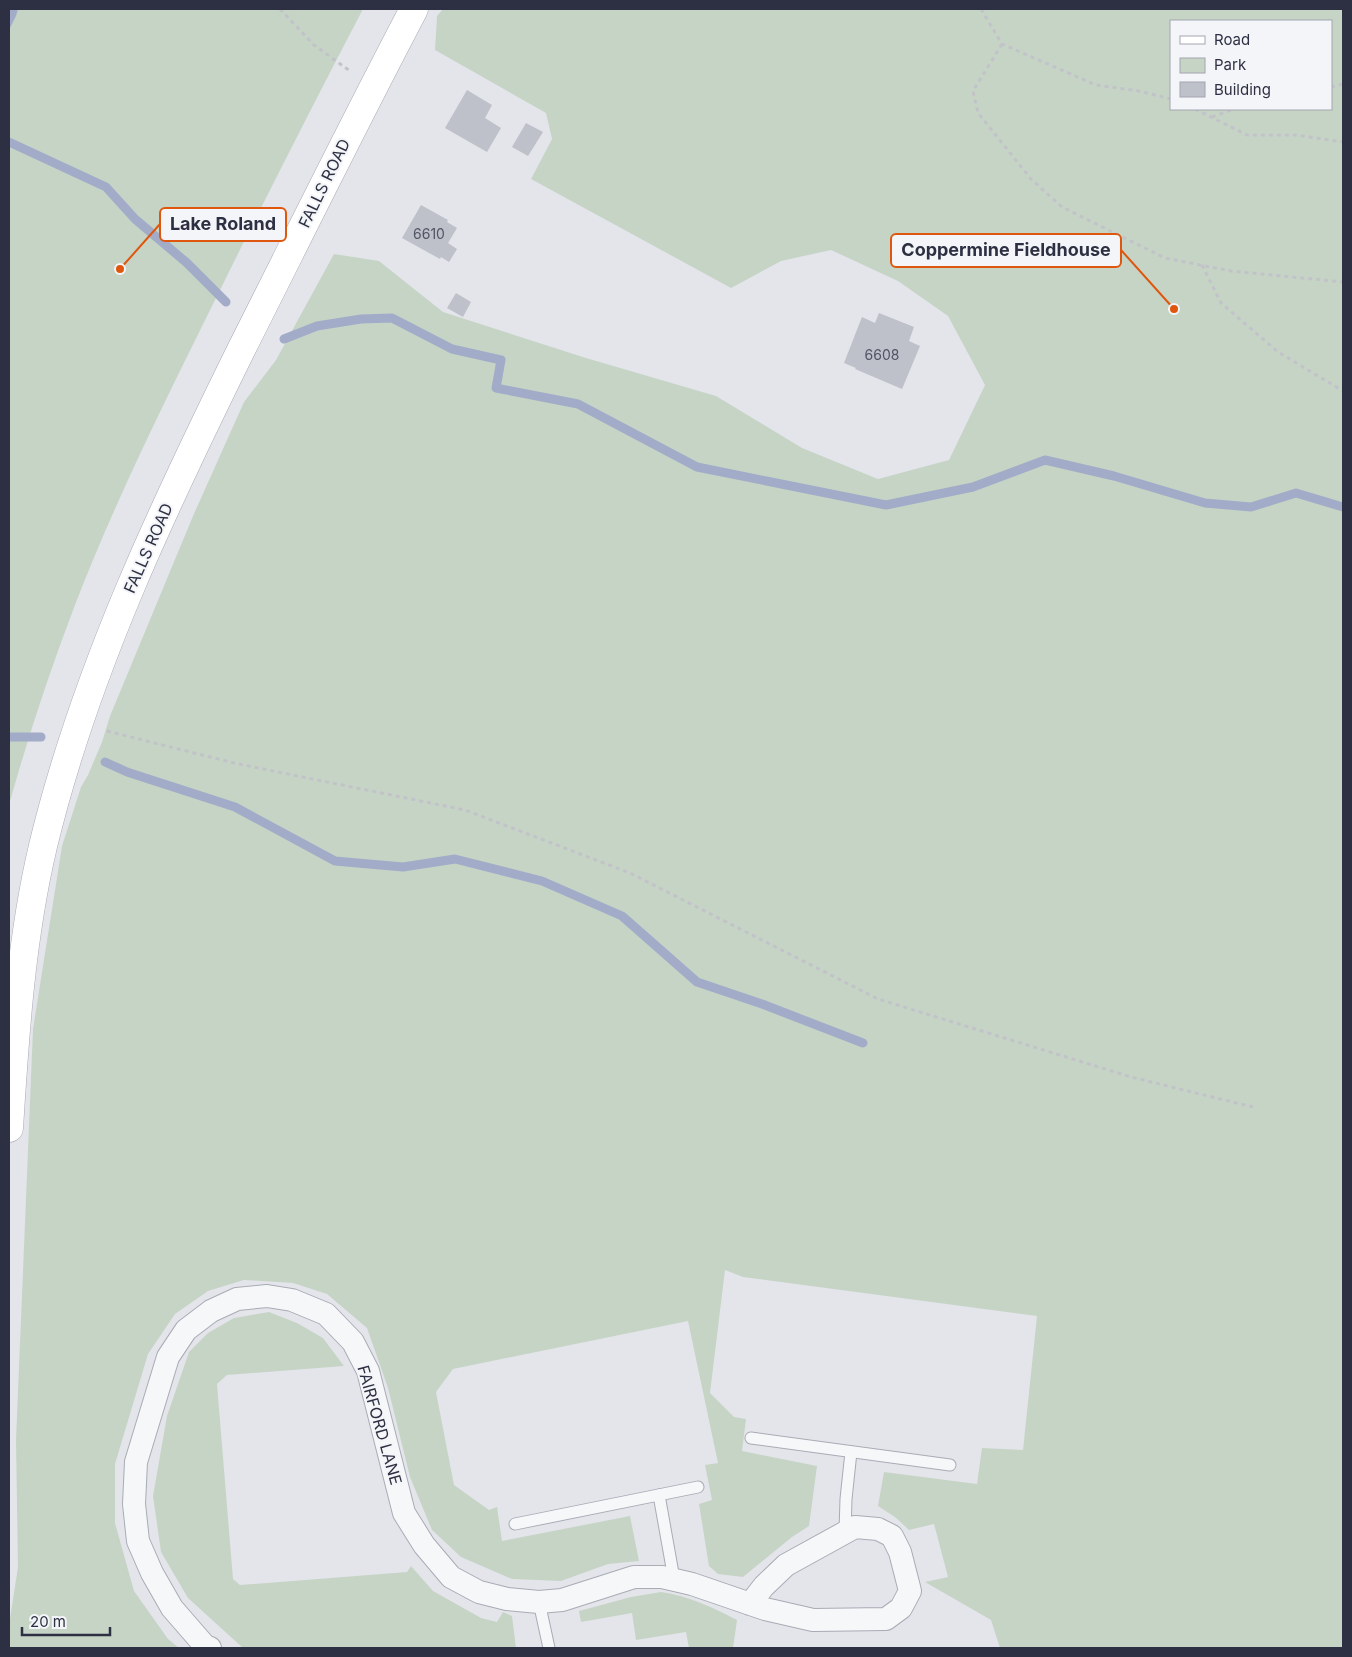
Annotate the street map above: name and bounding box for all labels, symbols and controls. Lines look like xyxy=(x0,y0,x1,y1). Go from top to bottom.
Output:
legend xyxy=(1170,20,1332,110)
text: Road xyxy=(1214,30,1250,49)
text: Park xyxy=(1214,55,1247,74)
text: Building xyxy=(1214,80,1271,99)
street label: FALLS ROAD xyxy=(294,135,354,231)
callout: Lake Roland xyxy=(160,208,286,241)
text: Lake Roland xyxy=(170,213,276,234)
house number: 6610 xyxy=(413,225,445,242)
callout: Coppermine Fieldhouse xyxy=(891,234,1121,267)
text: Coppermine Fieldhouse xyxy=(901,239,1111,260)
house number: 6608 xyxy=(865,346,899,363)
street label: FALLS ROAD xyxy=(119,500,177,596)
street label: FAIRFORD LANE xyxy=(353,1363,407,1487)
scale bar xyxy=(22,1604,110,1636)
text: 20 m xyxy=(30,1612,66,1631)

